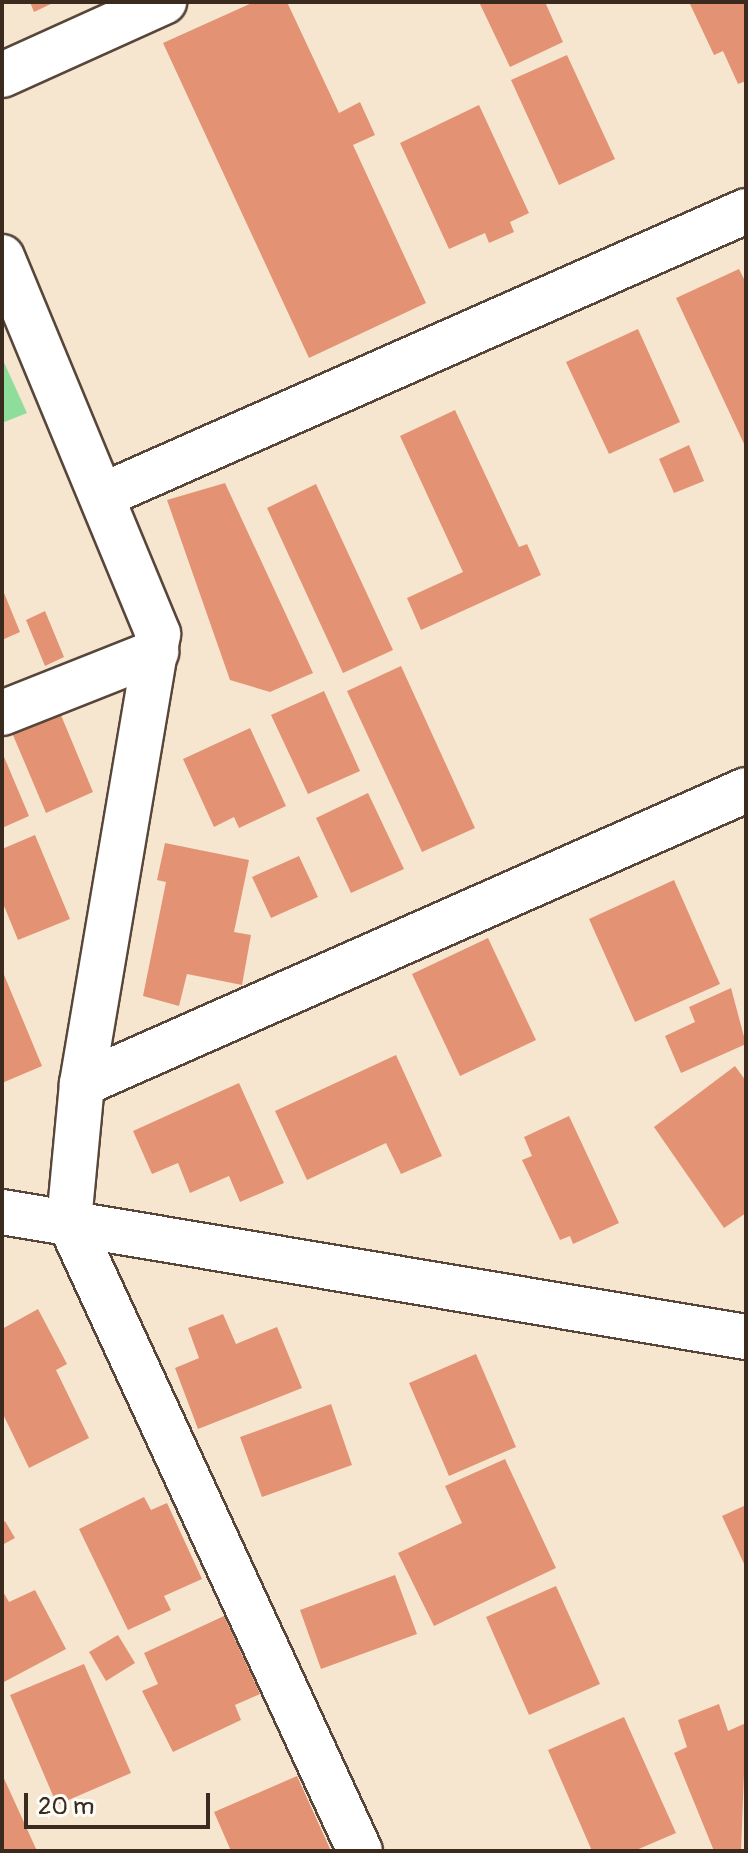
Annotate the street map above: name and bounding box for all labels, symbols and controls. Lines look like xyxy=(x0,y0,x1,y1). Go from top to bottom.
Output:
scale bar xyxy=(28,1777,214,1827)
text: 20 m xyxy=(38,1792,94,1821)

